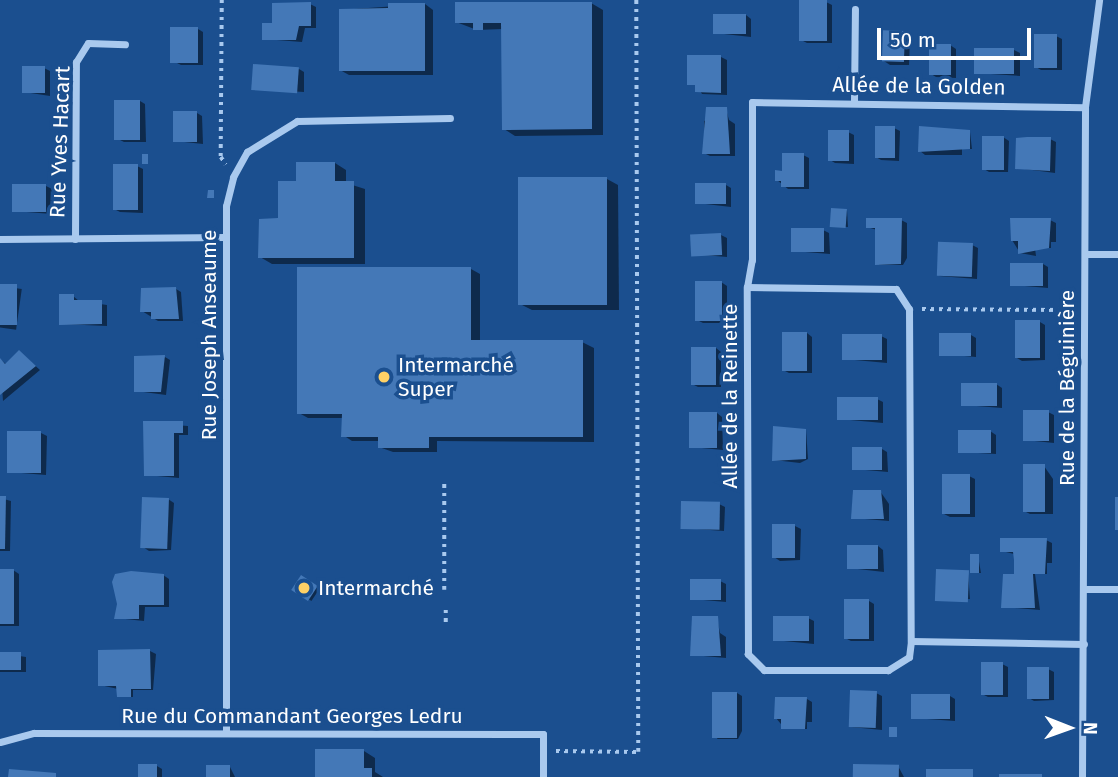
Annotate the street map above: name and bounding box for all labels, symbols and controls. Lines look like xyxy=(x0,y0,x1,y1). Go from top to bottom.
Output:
scale bar xyxy=(880,14,1034,58)
text: 50 m xyxy=(890,27,936,53)
street label: Rue Yves Hacart xyxy=(45,66,75,218)
street label: Allée de la Golden xyxy=(832,72,1006,100)
street label: Rue Joseph Anseaume xyxy=(196,230,222,440)
street label: Rue de la Béguinière xyxy=(1054,290,1080,486)
street label: Allée de la Reinette xyxy=(717,303,743,489)
place label: Intermarché Super xyxy=(398,352,514,402)
marker: Intermarché Super xyxy=(376,369,392,385)
place label: Intermarché xyxy=(318,575,434,601)
marker: Intermarché xyxy=(296,580,312,596)
north arrow xyxy=(1034,693,1104,763)
street label: Rue du Commandant Georges Ledru xyxy=(121,703,463,729)
text: N xyxy=(1079,722,1102,735)

